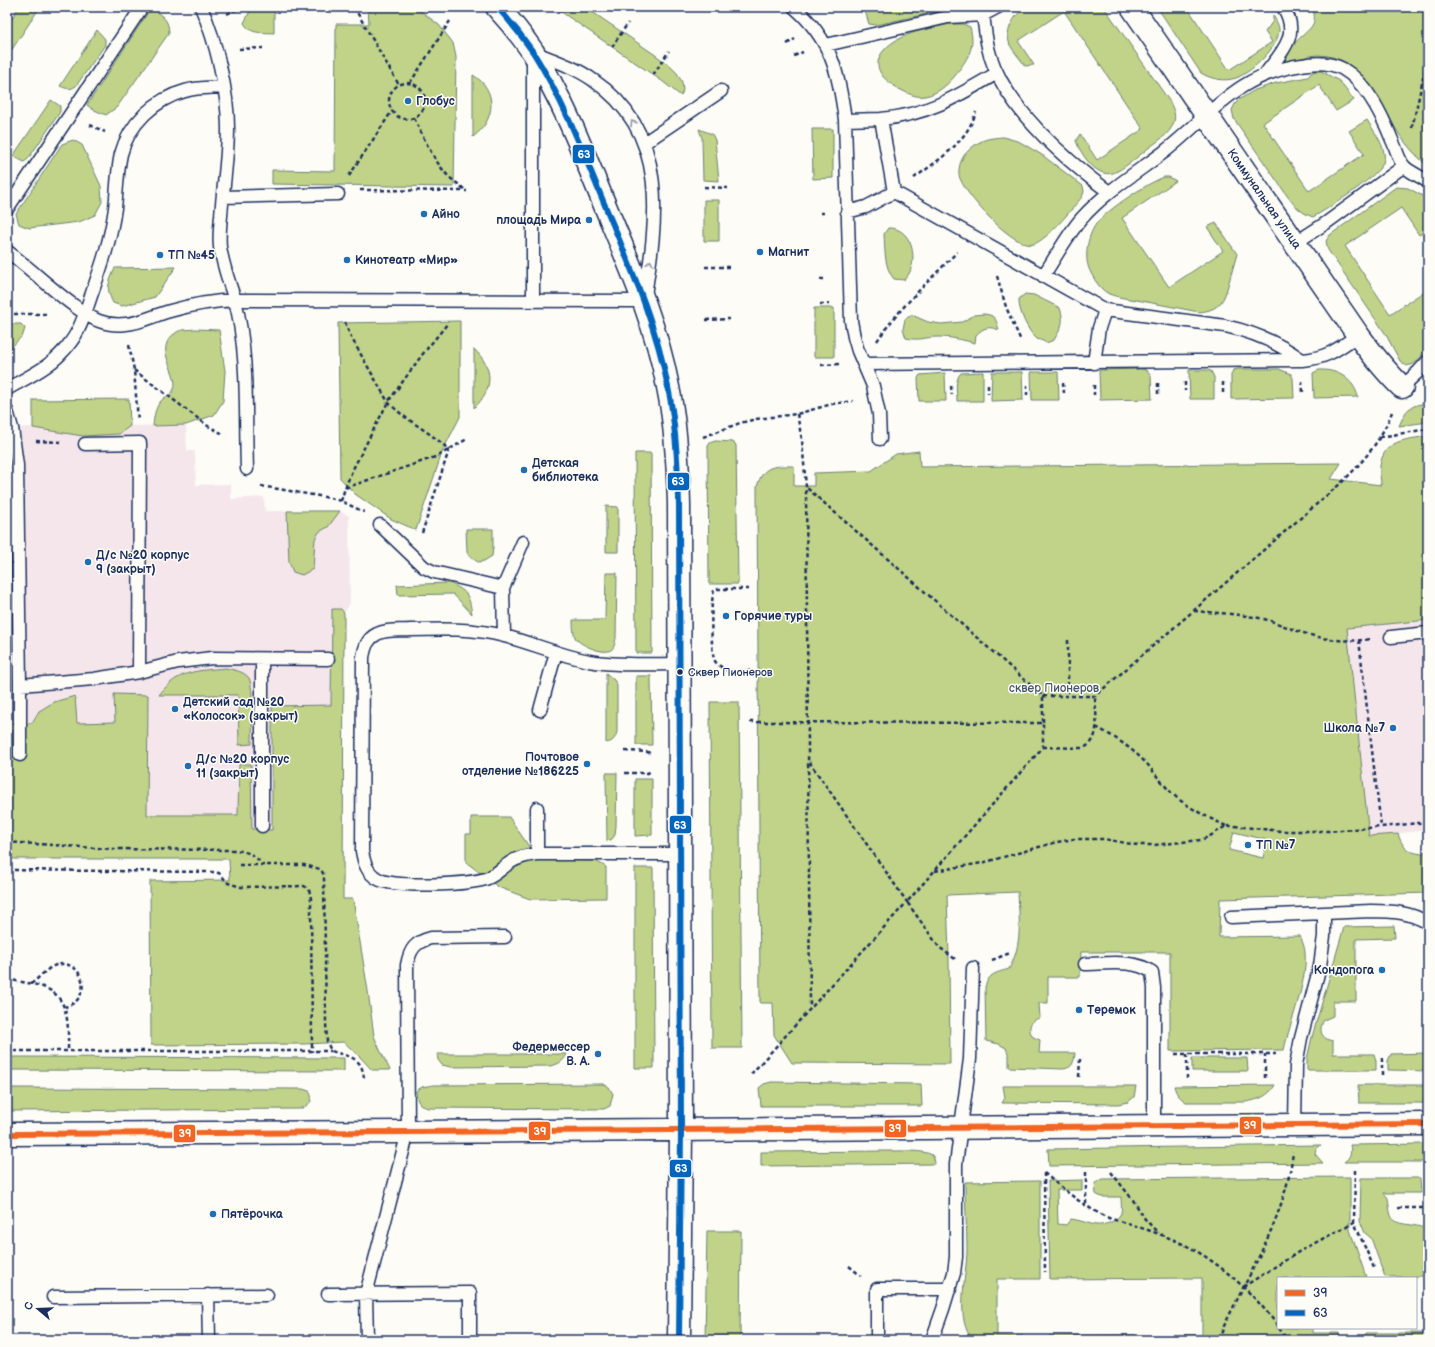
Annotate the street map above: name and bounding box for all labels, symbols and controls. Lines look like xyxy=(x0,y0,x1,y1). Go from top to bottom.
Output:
place label: Глобус xyxy=(416,94,455,109)
marker: Глобус xyxy=(403,96,413,106)
one-way arrow xyxy=(631,120,638,127)
line badge: 63 xyxy=(572,144,595,164)
street label: Коммунальная улица xyxy=(1224,146,1304,252)
text: 63 xyxy=(577,148,591,161)
place label: Айно xyxy=(431,207,460,222)
marker: Айно xyxy=(419,209,429,219)
place label: площадь Мира xyxy=(496,213,582,228)
marker: площадь Мира xyxy=(584,215,594,225)
place label: Магнит xyxy=(768,245,810,260)
marker: Магнит xyxy=(755,247,765,257)
place label: ТП №45 xyxy=(168,248,215,263)
marker: ТП №45 xyxy=(155,250,165,260)
place label: Кинотеатр «Мир» xyxy=(355,253,458,268)
marker: Кинотеатр «Мир» xyxy=(342,255,352,265)
one-way arrow xyxy=(646,260,654,266)
place label: Детская библиотека xyxy=(532,456,599,485)
marker: Детская библиотека xyxy=(519,465,529,475)
line badge: 63 xyxy=(667,472,690,491)
text: 63 xyxy=(671,475,685,488)
place label: Д/с №20 корпус 9 (закрыт) xyxy=(96,548,189,577)
marker: Д/с №20 корпус 9 (закрыт) xyxy=(83,557,93,567)
place label: Горячие туры xyxy=(734,609,812,624)
marker: Горячие туры xyxy=(721,611,731,621)
place label: Сквер Пионеров xyxy=(688,666,773,679)
marker: Сквер Пионеров xyxy=(675,667,685,677)
park label: сквер Пионеров xyxy=(1009,681,1100,696)
place label: Детский сад №20 «Колосок» (закрыт) xyxy=(183,695,298,724)
marker: Детский сад №20 «Колосок» (закрыт) xyxy=(170,704,180,714)
place label: Школа №7 xyxy=(1323,721,1385,736)
marker: Школа №7 xyxy=(1388,723,1398,733)
place label: Почтовое отделение №186225 xyxy=(462,750,579,779)
place label: Д/с №20 корпус 11 (закрыт) xyxy=(196,752,289,781)
marker: Почтовое отделение №186225 xyxy=(582,759,592,769)
marker: Д/с №20 корпус 11 (закрыт) xyxy=(183,761,193,771)
line badge: 63 xyxy=(669,815,692,834)
text: 63 xyxy=(673,819,687,832)
place label: ТП №7 xyxy=(1256,838,1296,853)
marker: ТП №7 xyxy=(1243,840,1253,850)
place label: Кондопога xyxy=(1314,963,1375,978)
marker: Кондопога xyxy=(1377,965,1387,975)
place label: Теремок xyxy=(1087,1003,1136,1018)
marker: Теремок xyxy=(1074,1005,1084,1015)
place label: Федермессер В. А. xyxy=(513,1040,590,1069)
marker: Федермессер В. А. xyxy=(593,1049,603,1059)
line badge: 39 xyxy=(1239,1116,1262,1135)
line badge: 39 xyxy=(884,1119,907,1138)
text: 39 xyxy=(1244,1119,1256,1132)
line badge: 39 xyxy=(528,1121,551,1141)
text: 39 xyxy=(889,1122,901,1135)
line badge: 39 xyxy=(173,1124,196,1143)
text: 39 xyxy=(534,1125,546,1138)
text: 39 xyxy=(179,1127,191,1140)
line badge: 63 xyxy=(669,1159,692,1178)
text: 63 xyxy=(674,1162,688,1175)
place label: Пятёрочка xyxy=(221,1207,284,1222)
marker: Пятёрочка xyxy=(208,1209,218,1219)
legend xyxy=(1277,1277,1417,1329)
text: 39 xyxy=(1313,1286,1327,1301)
north arrow xyxy=(18,1289,58,1329)
text: С xyxy=(22,1300,37,1312)
text: 63 xyxy=(1313,1306,1328,1321)

